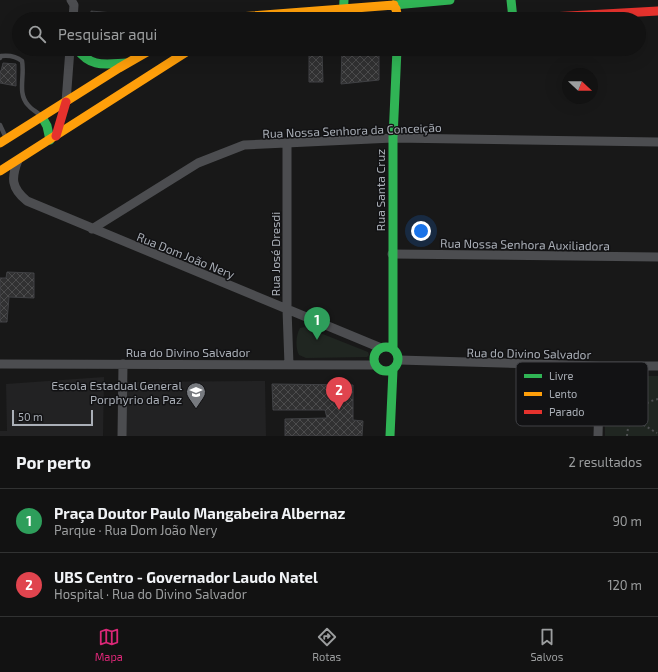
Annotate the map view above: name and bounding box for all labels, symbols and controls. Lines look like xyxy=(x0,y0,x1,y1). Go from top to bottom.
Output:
search box xyxy=(12,12,646,56)
icon: search xyxy=(26,23,48,45)
text: Pesquisar aqui xyxy=(58,25,157,43)
north arrow xyxy=(562,68,598,104)
street label: Rua Nossa Senhora da Conceição xyxy=(262,120,442,141)
street label: Rua Santa Cruz xyxy=(373,149,387,231)
street label: Rua José Dresdi xyxy=(268,212,282,296)
your location xyxy=(411,221,431,241)
street label: Rua Dom João Nery xyxy=(135,229,238,281)
street label: Rua Nossa Senhora Auxiliadora xyxy=(440,236,610,252)
pin: 1 xyxy=(304,307,330,340)
street label: Rua do Divino Salvador xyxy=(126,345,251,359)
street label: Rua do Divino Salvador xyxy=(467,345,592,361)
legend xyxy=(516,362,648,426)
text: Livre xyxy=(549,369,573,382)
pin: 2 xyxy=(326,377,352,410)
place label: Escola Estadual General Porphyrio da Paz xyxy=(51,378,182,406)
school or university icon: Escola Estadual General Porphyrio da Paz xyxy=(185,381,207,409)
text: Lento xyxy=(549,387,577,400)
text: Parado xyxy=(549,405,585,418)
scale bar xyxy=(12,408,93,427)
text: 50 m xyxy=(18,410,43,423)
text: Por perto xyxy=(16,452,91,472)
text: 2 resultados xyxy=(568,454,642,470)
text: Praça Doutor Paulo Mangabeira Albernaz xyxy=(54,504,345,522)
text: 1 xyxy=(26,513,32,529)
text: 90 m xyxy=(612,513,642,529)
text: Parque · Rua Dom João Nery xyxy=(54,522,217,538)
text: UBS Centro - Governador Laudo Natel xyxy=(54,568,318,586)
text: 2 xyxy=(25,577,33,593)
text: 120 m xyxy=(607,577,642,593)
text: Hospital · Rua do Divino Salvador xyxy=(54,586,247,602)
tab: Mapa xyxy=(95,626,123,663)
tab: Rotas xyxy=(312,626,341,663)
tab: Salvos xyxy=(530,626,563,663)

